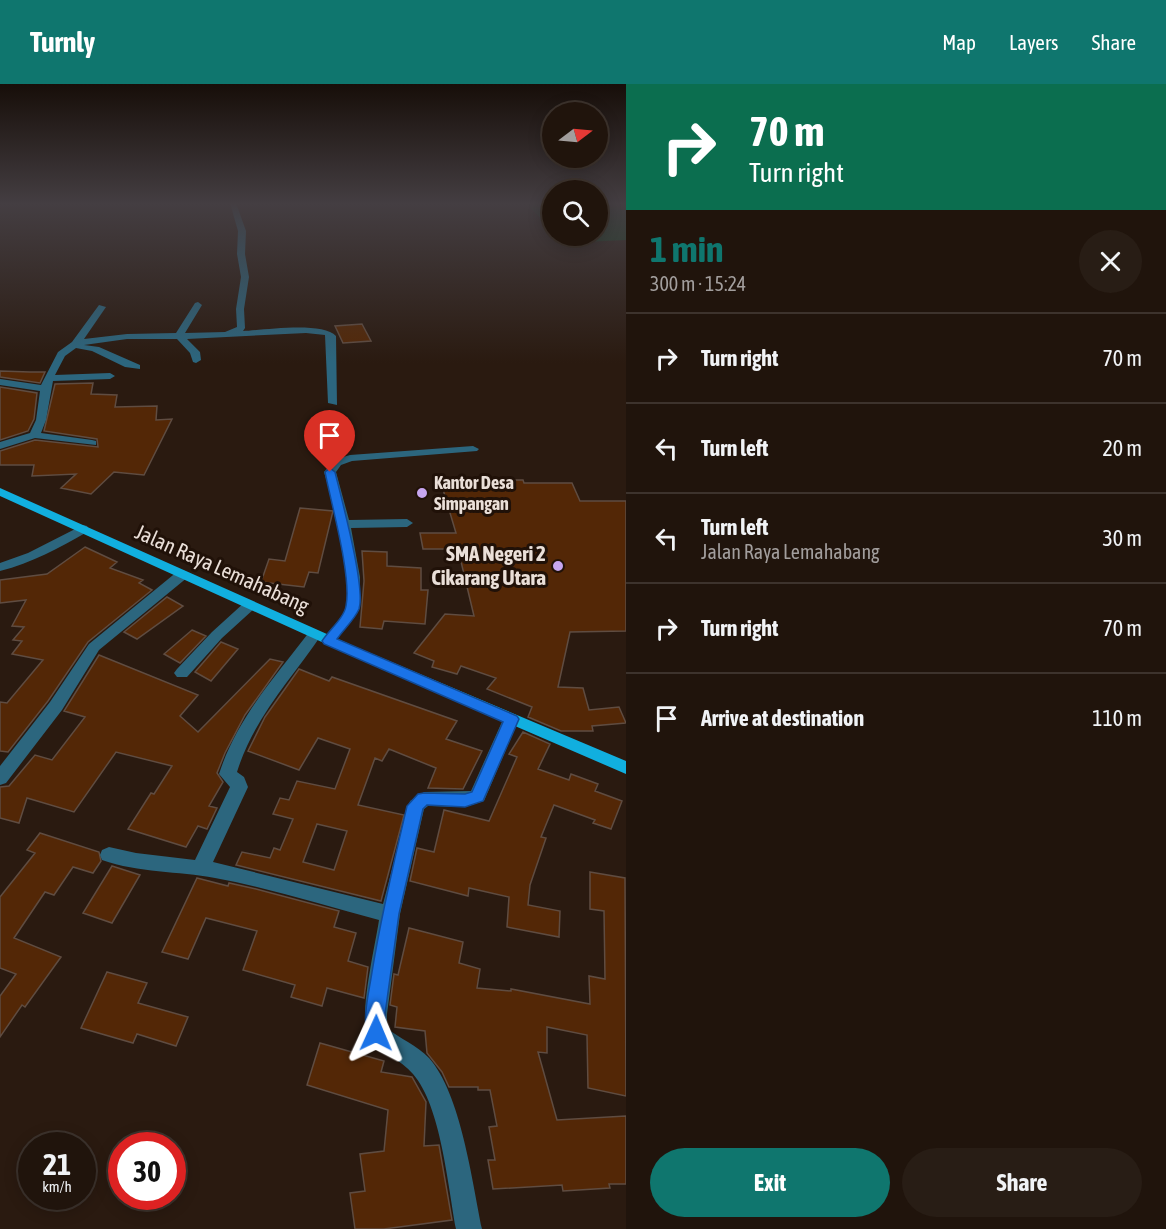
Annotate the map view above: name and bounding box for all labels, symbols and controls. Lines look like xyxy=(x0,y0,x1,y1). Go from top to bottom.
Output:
text: Turnly xyxy=(30,26,95,58)
text: Map xyxy=(942,30,976,54)
text: Layers xyxy=(1009,30,1059,54)
text: Share xyxy=(1092,30,1136,54)
north arrow xyxy=(542,102,608,168)
map controls xyxy=(542,102,608,246)
text: 70 m xyxy=(749,107,824,155)
icon: right xyxy=(650,108,728,186)
text: Turn right xyxy=(749,157,844,188)
button: search xyxy=(542,180,608,246)
text: 1 min xyxy=(650,228,724,270)
button: close xyxy=(1079,230,1142,293)
text: 300 m · 15:24 xyxy=(650,272,746,295)
icon: right xyxy=(650,342,683,375)
text: Turn right xyxy=(701,345,778,371)
text: 70 m xyxy=(1102,345,1142,371)
pin xyxy=(304,410,355,472)
icon: arrive xyxy=(313,419,346,452)
icon: left xyxy=(650,432,683,465)
text: Turn left xyxy=(701,435,768,461)
text: 20 m xyxy=(1102,435,1142,461)
place label: Kantor Desa Simpangan xyxy=(434,472,514,514)
marker: Kantor Desa Simpangan xyxy=(415,486,429,500)
text: Turn left xyxy=(701,514,768,540)
street label: Jalan Raya Lemahabang xyxy=(132,519,313,617)
icon: left xyxy=(650,522,683,555)
text: 30 m xyxy=(1102,525,1142,551)
text: Jalan Raya Lemahabang xyxy=(701,540,880,563)
place label: SMA Negeri 2 Cikarang Utara xyxy=(431,541,546,589)
marker: SMA Negeri 2 Cikarang Utara xyxy=(551,559,565,573)
icon: right xyxy=(650,612,683,645)
text: Turn right xyxy=(701,615,778,641)
text: 70 m xyxy=(1102,615,1142,641)
icon: arrive xyxy=(650,702,683,735)
text: Arrive at destination xyxy=(701,705,864,731)
text: 110 m xyxy=(1092,705,1142,731)
position arrow xyxy=(344,1001,408,1065)
speed limit sign: 30 xyxy=(108,1132,186,1210)
text: 21 xyxy=(43,1147,71,1181)
button: Exit xyxy=(650,1148,890,1217)
button: Share xyxy=(902,1148,1142,1217)
text: km/h xyxy=(42,1178,72,1195)

